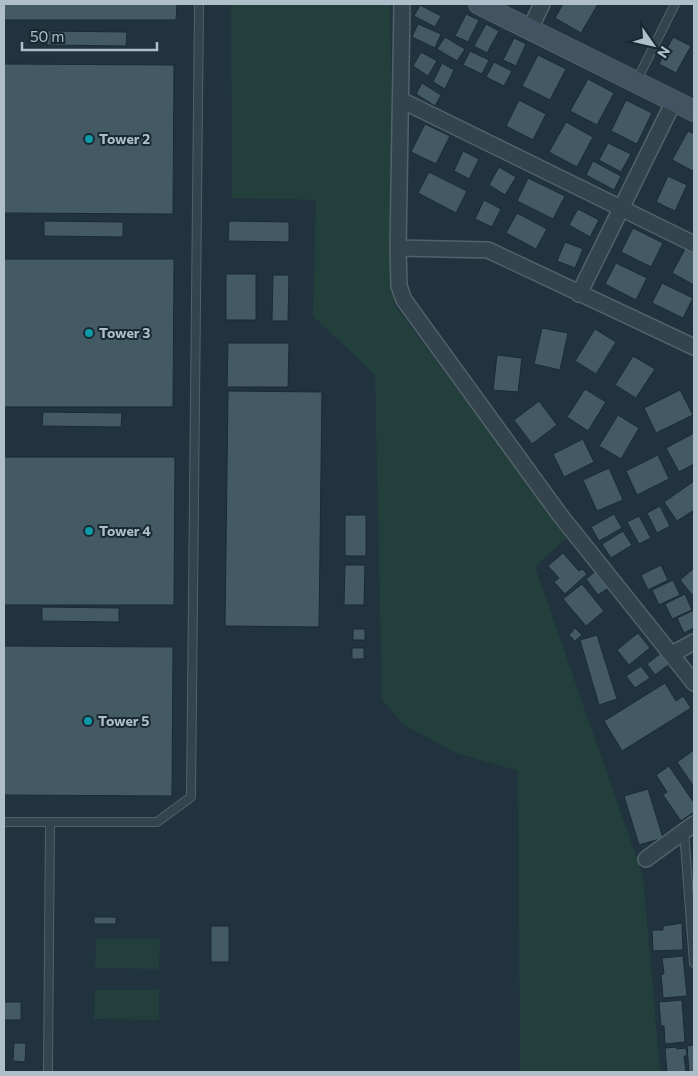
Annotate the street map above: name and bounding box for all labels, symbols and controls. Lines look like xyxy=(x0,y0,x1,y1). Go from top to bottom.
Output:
scale bar xyxy=(22,20,158,52)
north arrow xyxy=(628,20,678,70)
text: 50 m xyxy=(30,27,64,45)
text: N xyxy=(654,43,674,62)
place label: Tower 2 xyxy=(99,130,150,147)
marker: Tower 2 xyxy=(83,133,95,145)
place label: Tower 3 xyxy=(99,324,150,341)
marker: Tower 3 xyxy=(83,327,95,339)
place label: Tower 4 xyxy=(99,522,151,539)
marker: Tower 4 xyxy=(83,525,95,537)
place label: Tower 5 xyxy=(98,712,149,729)
marker: Tower 5 xyxy=(82,715,94,727)

